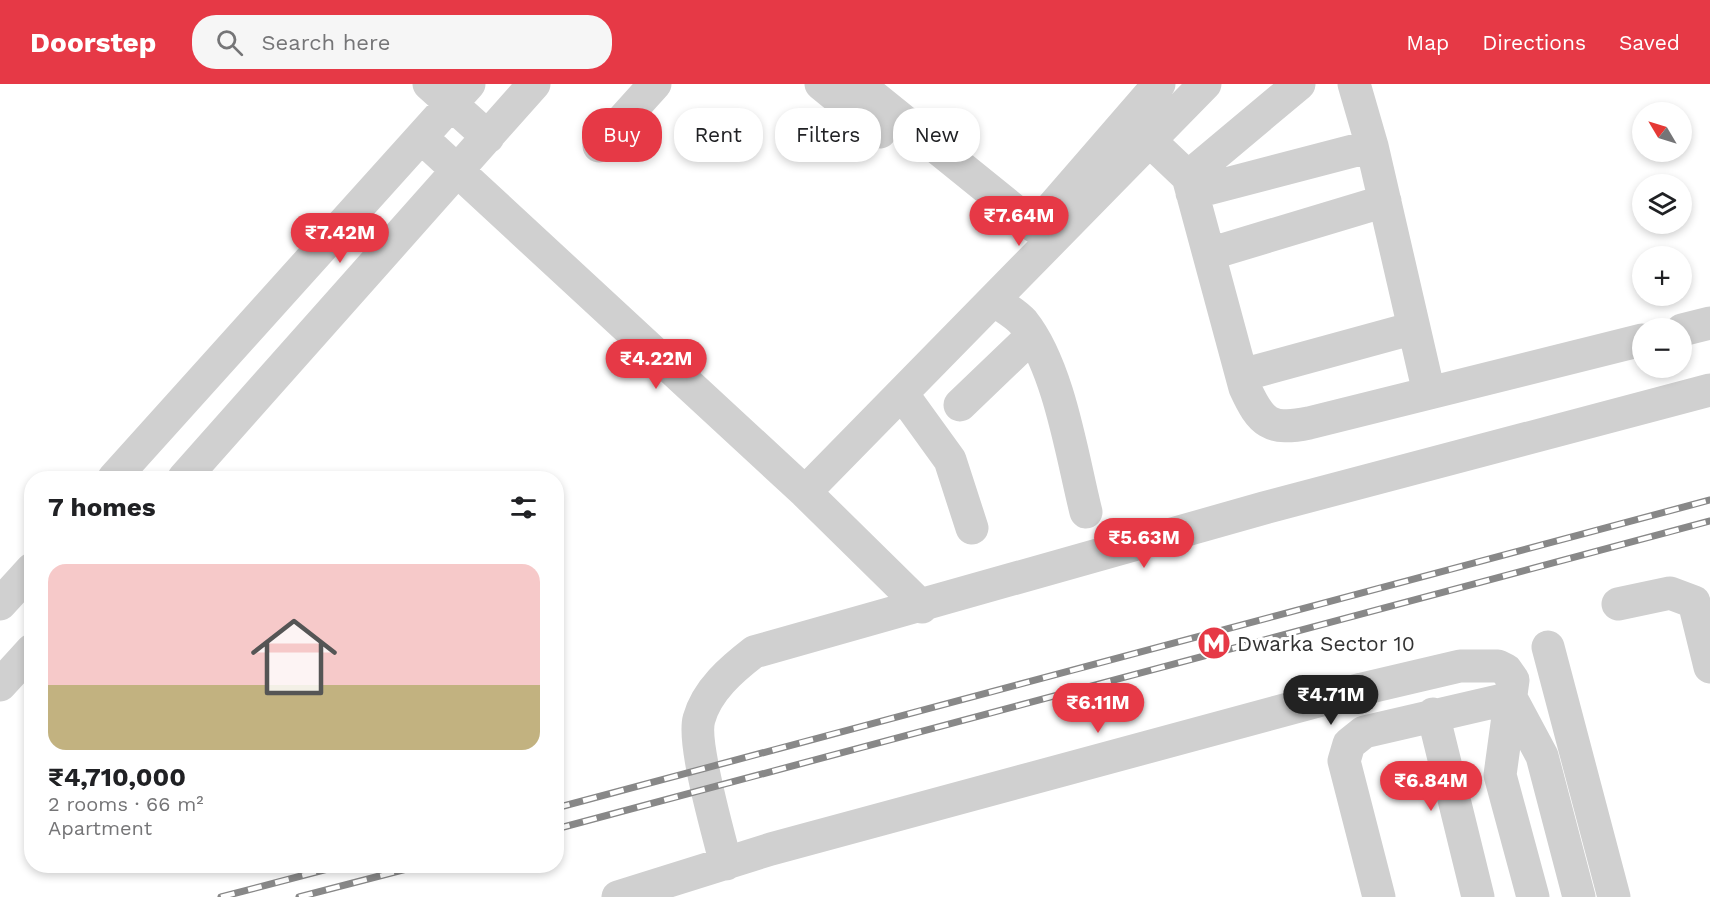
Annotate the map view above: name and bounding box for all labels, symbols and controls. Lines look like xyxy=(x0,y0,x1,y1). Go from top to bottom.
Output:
search box xyxy=(192,15,612,69)
text: Doorstep xyxy=(30,26,156,59)
icon: search xyxy=(213,26,246,59)
text: Search here xyxy=(261,30,390,55)
text: Map xyxy=(1406,30,1449,55)
text: Directions xyxy=(1482,30,1586,55)
text: Saved xyxy=(1619,30,1680,55)
north arrow xyxy=(1632,102,1692,162)
map controls xyxy=(1632,102,1692,378)
chip: Buy xyxy=(582,108,662,162)
chip: Rent xyxy=(674,108,763,162)
chip: Filters xyxy=(775,108,881,162)
chip: New xyxy=(893,108,980,162)
button: layers xyxy=(1632,174,1692,234)
pin: ₹7.64M xyxy=(970,196,1068,247)
text: ₹7.64M xyxy=(984,203,1054,227)
pin: ₹7.42M xyxy=(291,213,389,264)
text: ₹7.42M xyxy=(305,220,375,244)
button: + xyxy=(1632,246,1692,306)
button: − xyxy=(1632,318,1692,378)
pin: ₹4.22M xyxy=(607,339,705,390)
text: ₹4.22M xyxy=(620,346,692,370)
icon: filters xyxy=(507,491,540,524)
text: 7 homes xyxy=(48,492,156,522)
pin: ₹5.63M xyxy=(1095,518,1193,569)
text: ₹5.63M xyxy=(1108,525,1180,549)
icon: home xyxy=(240,603,348,711)
metro station icon: Dwarka Sector 10 xyxy=(1196,625,1232,661)
place label: Dwarka Sector 10 xyxy=(1237,631,1415,656)
pin: ₹4.71M xyxy=(1282,675,1380,726)
text: ₹4.71M xyxy=(1297,682,1365,706)
pin: ₹6.11M xyxy=(1049,683,1147,734)
text: ₹6.11M xyxy=(1066,690,1130,714)
pin: ₹6.84M xyxy=(1382,761,1480,812)
text: ₹4,710,000 xyxy=(48,762,186,792)
text: ₹6.84M xyxy=(1394,768,1468,792)
text: 2 rooms · 66 m² xyxy=(48,792,204,816)
text: Apartment xyxy=(48,816,152,840)

